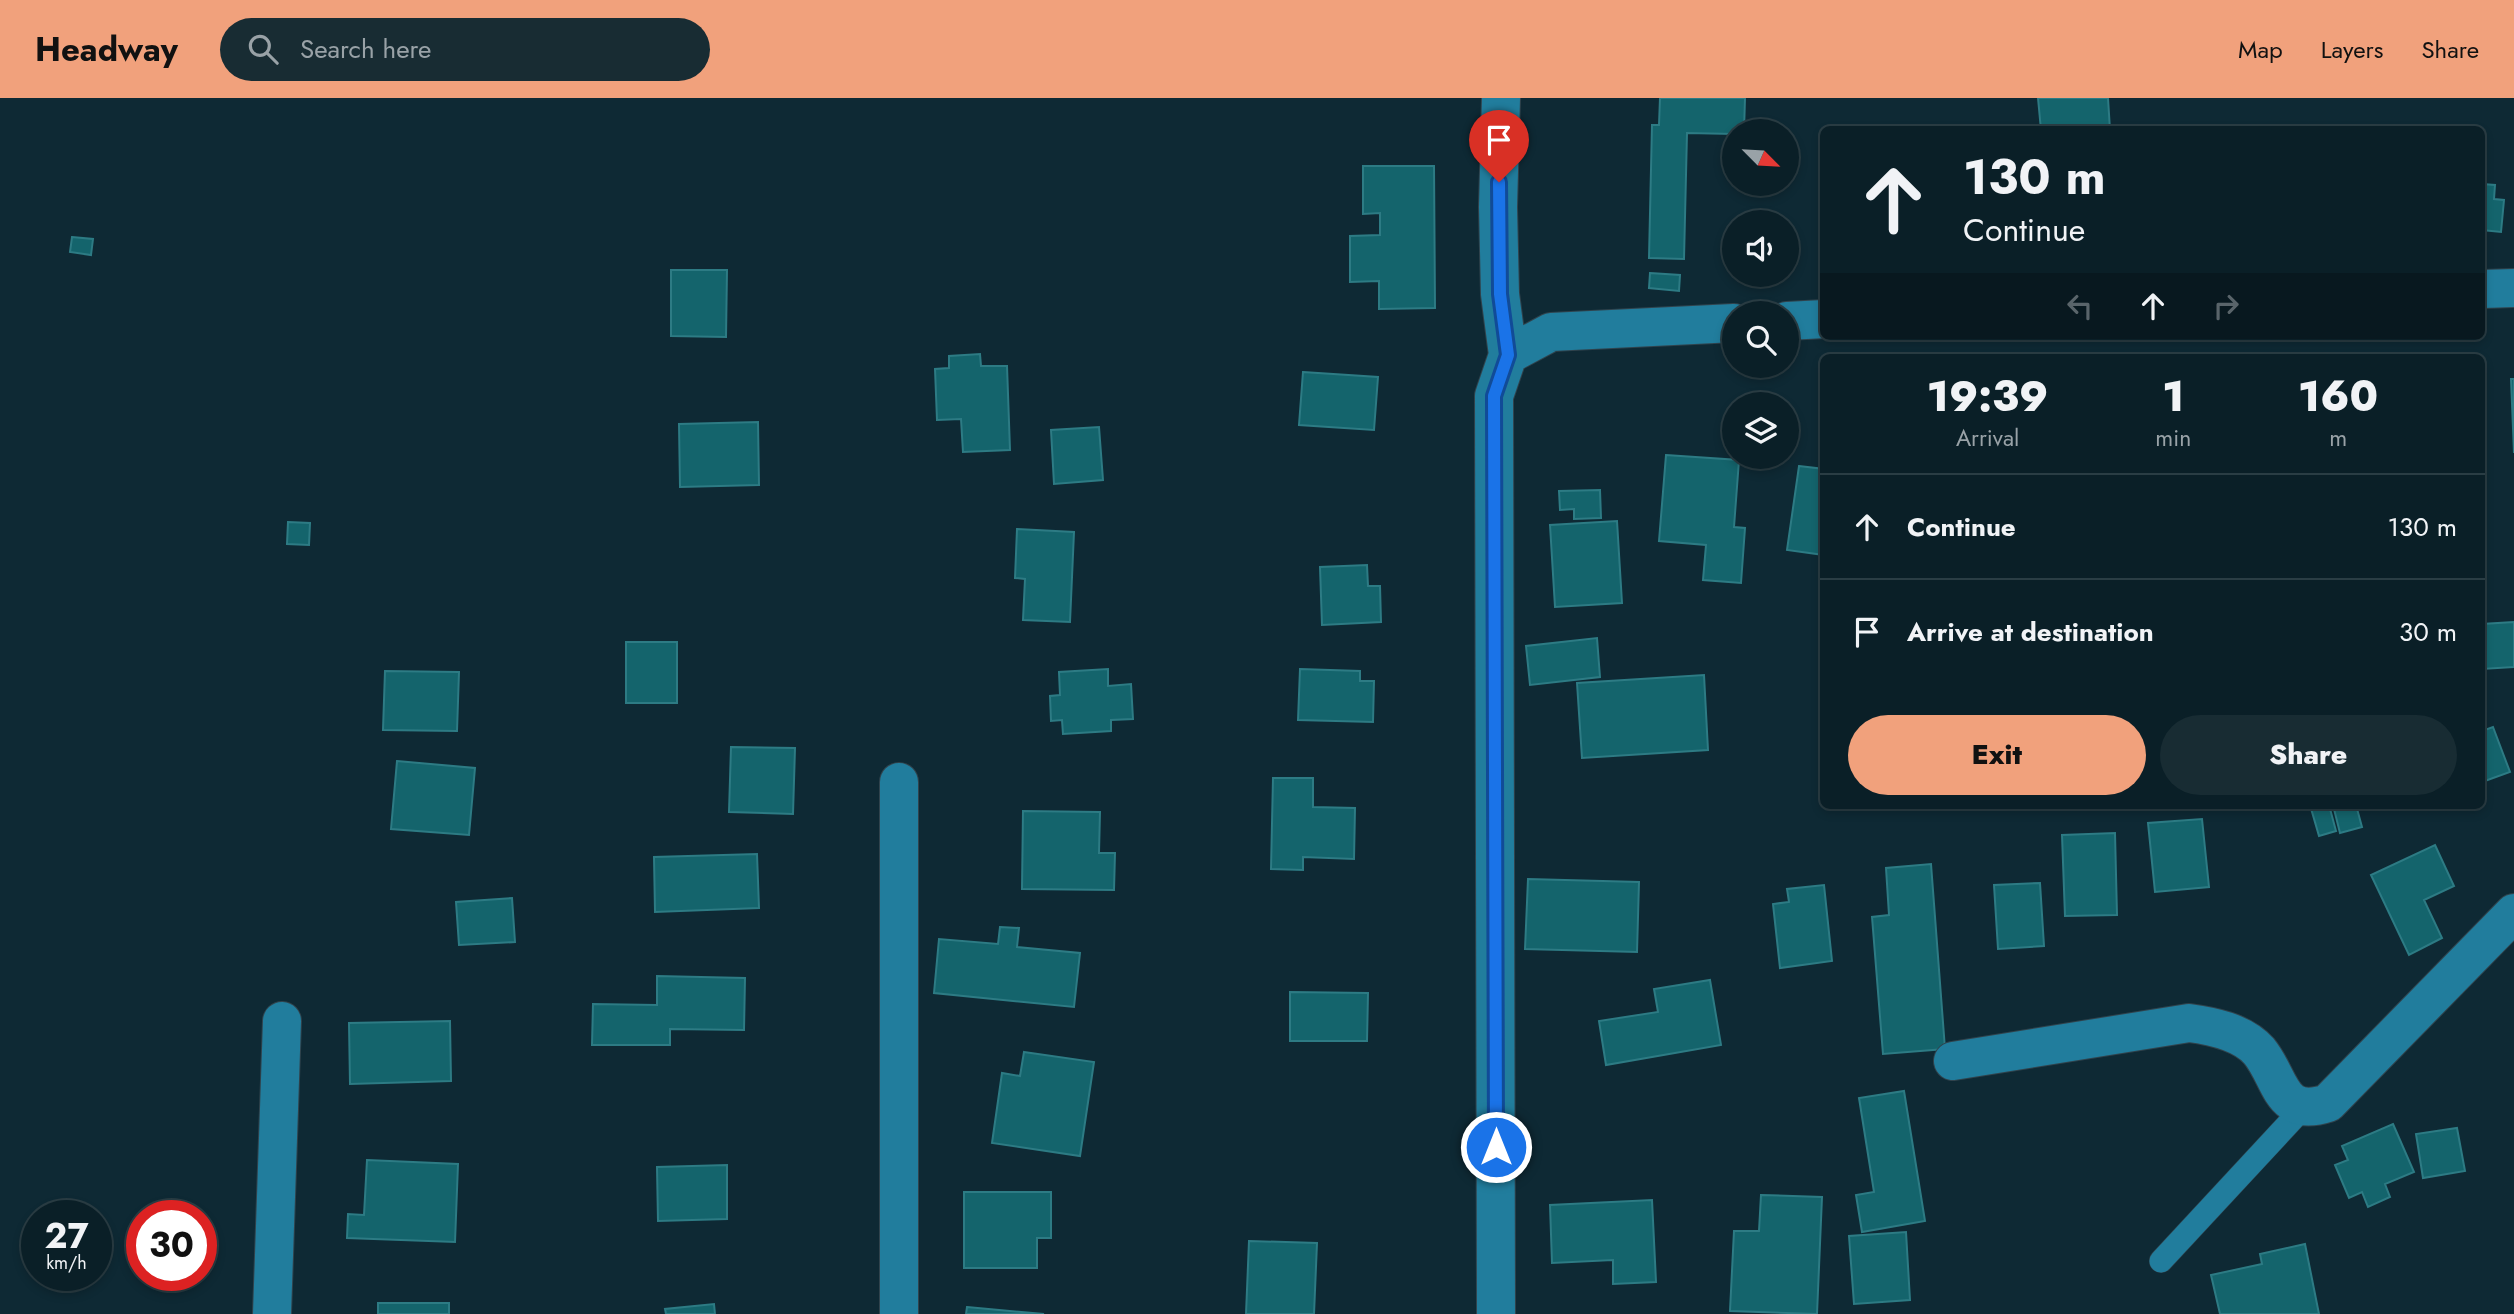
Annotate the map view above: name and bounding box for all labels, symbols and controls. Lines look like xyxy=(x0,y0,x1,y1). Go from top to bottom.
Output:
search box xyxy=(220,18,710,81)
text: Headway xyxy=(35,26,178,73)
icon: search xyxy=(244,30,282,68)
text: Search here xyxy=(300,30,431,68)
text: Map xyxy=(2238,32,2283,67)
text: Layers xyxy=(2321,32,2383,67)
text: Share xyxy=(2421,32,2479,67)
pin xyxy=(1469,110,1529,182)
north arrow xyxy=(1722,119,1799,196)
map controls xyxy=(1722,119,1799,469)
icon: arrive xyxy=(1480,121,1518,159)
text: 130 m xyxy=(1963,142,2106,212)
icon: ahead xyxy=(1848,154,1939,245)
text: Continue xyxy=(1963,207,2085,253)
button: sound xyxy=(1722,210,1799,287)
icon: left xyxy=(2061,287,2099,325)
icon: ahead xyxy=(2134,287,2172,325)
icon: right xyxy=(2207,287,2245,325)
button: search xyxy=(1722,301,1799,378)
text: 19:39 xyxy=(1927,366,2048,427)
text: 1 xyxy=(2162,366,2184,427)
text: 160 xyxy=(2298,366,2378,427)
button: layers xyxy=(1722,392,1799,469)
text: Arrival xyxy=(1956,421,2019,455)
text: min xyxy=(2155,421,2191,455)
text: m xyxy=(2329,421,2347,455)
icon: ahead xyxy=(1848,508,1886,546)
text: Continue xyxy=(1907,508,2016,546)
text: 130 m xyxy=(2387,508,2457,546)
icon: arrive xyxy=(1848,613,1886,651)
text: Arrive at destination xyxy=(1907,613,2154,651)
text: 30 m xyxy=(2399,613,2457,651)
button: Exit xyxy=(1848,715,2146,795)
button: Share xyxy=(2160,715,2457,795)
position arrow xyxy=(1459,1110,1533,1184)
speed limit sign: 30 xyxy=(126,1200,217,1291)
text: 27 xyxy=(44,1211,89,1261)
text: km/h xyxy=(46,1250,87,1276)

